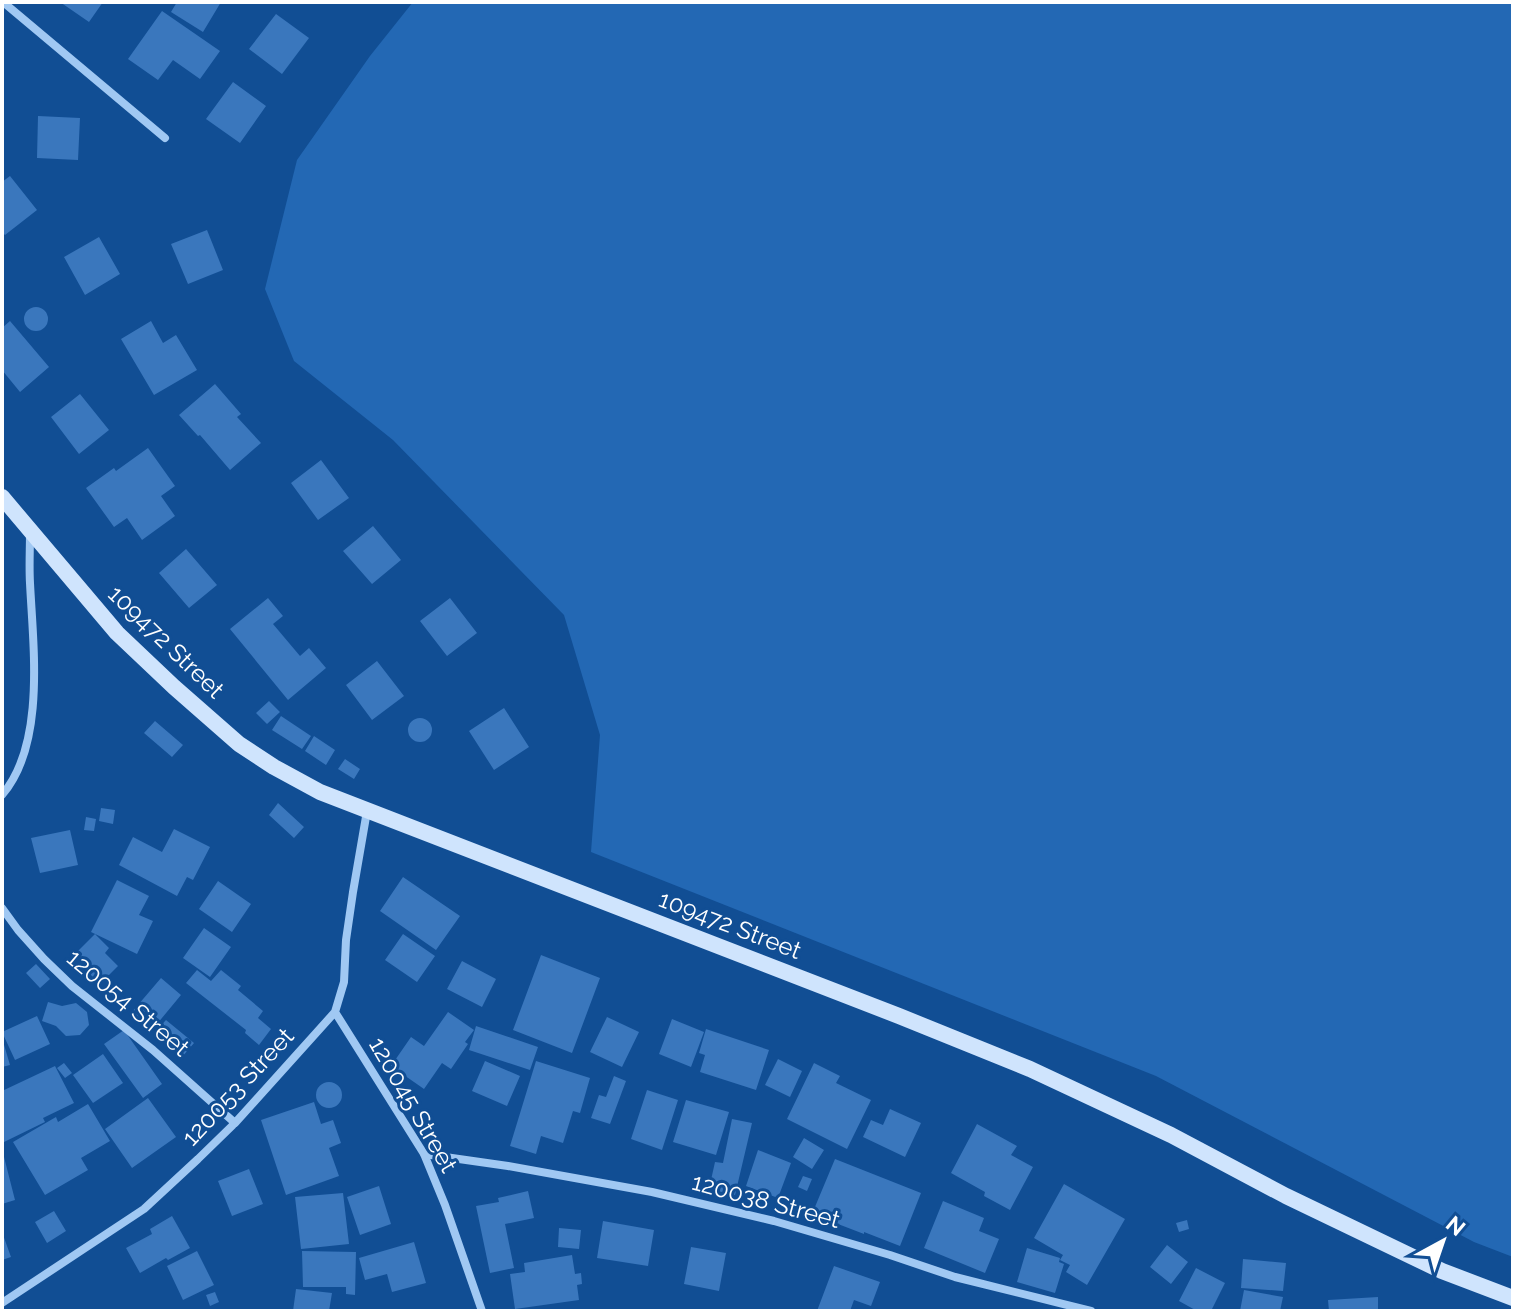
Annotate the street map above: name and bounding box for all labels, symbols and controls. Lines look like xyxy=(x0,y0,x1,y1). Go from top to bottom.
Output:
street label: 109472 Street xyxy=(102,579,230,704)
street label: 109472 Street xyxy=(655,884,805,965)
street label: 120054 Street xyxy=(61,943,195,1062)
street label: 120053 Street xyxy=(176,1022,300,1152)
street label: 120045 Street xyxy=(363,1032,464,1177)
street label: 120038 Street xyxy=(689,1167,843,1234)
north arrow xyxy=(1403,1201,1483,1281)
text: N xyxy=(1441,1210,1471,1241)

